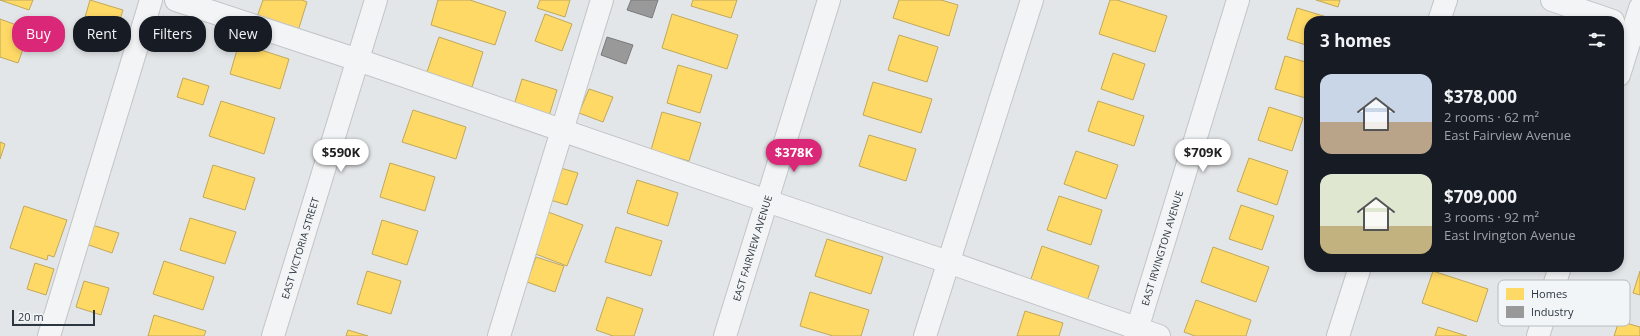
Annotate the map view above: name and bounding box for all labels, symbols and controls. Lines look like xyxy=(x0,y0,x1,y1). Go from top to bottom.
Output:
chip: Buy xyxy=(12,16,65,52)
chip: Rent xyxy=(73,16,131,52)
chip: Filters xyxy=(139,16,206,52)
chip: New xyxy=(214,16,272,52)
text: 3 homes xyxy=(1320,29,1391,52)
icon: filters xyxy=(1586,29,1608,51)
text: $378,000 xyxy=(1444,85,1517,108)
icon: home xyxy=(1352,90,1400,138)
text: 2 rooms · 62 m² xyxy=(1444,108,1539,126)
text: East Fairview Avenue xyxy=(1444,126,1571,144)
pin: $590K xyxy=(313,139,369,173)
pin: $378K xyxy=(766,139,822,173)
pin: $709K xyxy=(1175,139,1231,173)
text: $590K xyxy=(322,143,360,161)
text: $378K xyxy=(775,143,813,161)
text: $709K xyxy=(1184,143,1222,161)
text: $709,000 xyxy=(1444,185,1517,208)
street label: EAST IRVINGTON AVENUE xyxy=(1138,189,1186,307)
icon: home xyxy=(1352,190,1400,238)
street label: EAST FAIRVIEW AVENUE xyxy=(729,193,775,303)
street label: EAST VICTORIA STREET xyxy=(278,195,322,301)
text: 3 rooms · 92 m² xyxy=(1444,208,1539,226)
text: East Irvington Avenue xyxy=(1444,226,1575,244)
legend xyxy=(1498,280,1630,326)
text: Homes xyxy=(1531,286,1567,301)
text: Industry xyxy=(1531,304,1574,319)
scale bar xyxy=(12,308,95,327)
text: 20 m xyxy=(18,309,44,324)

